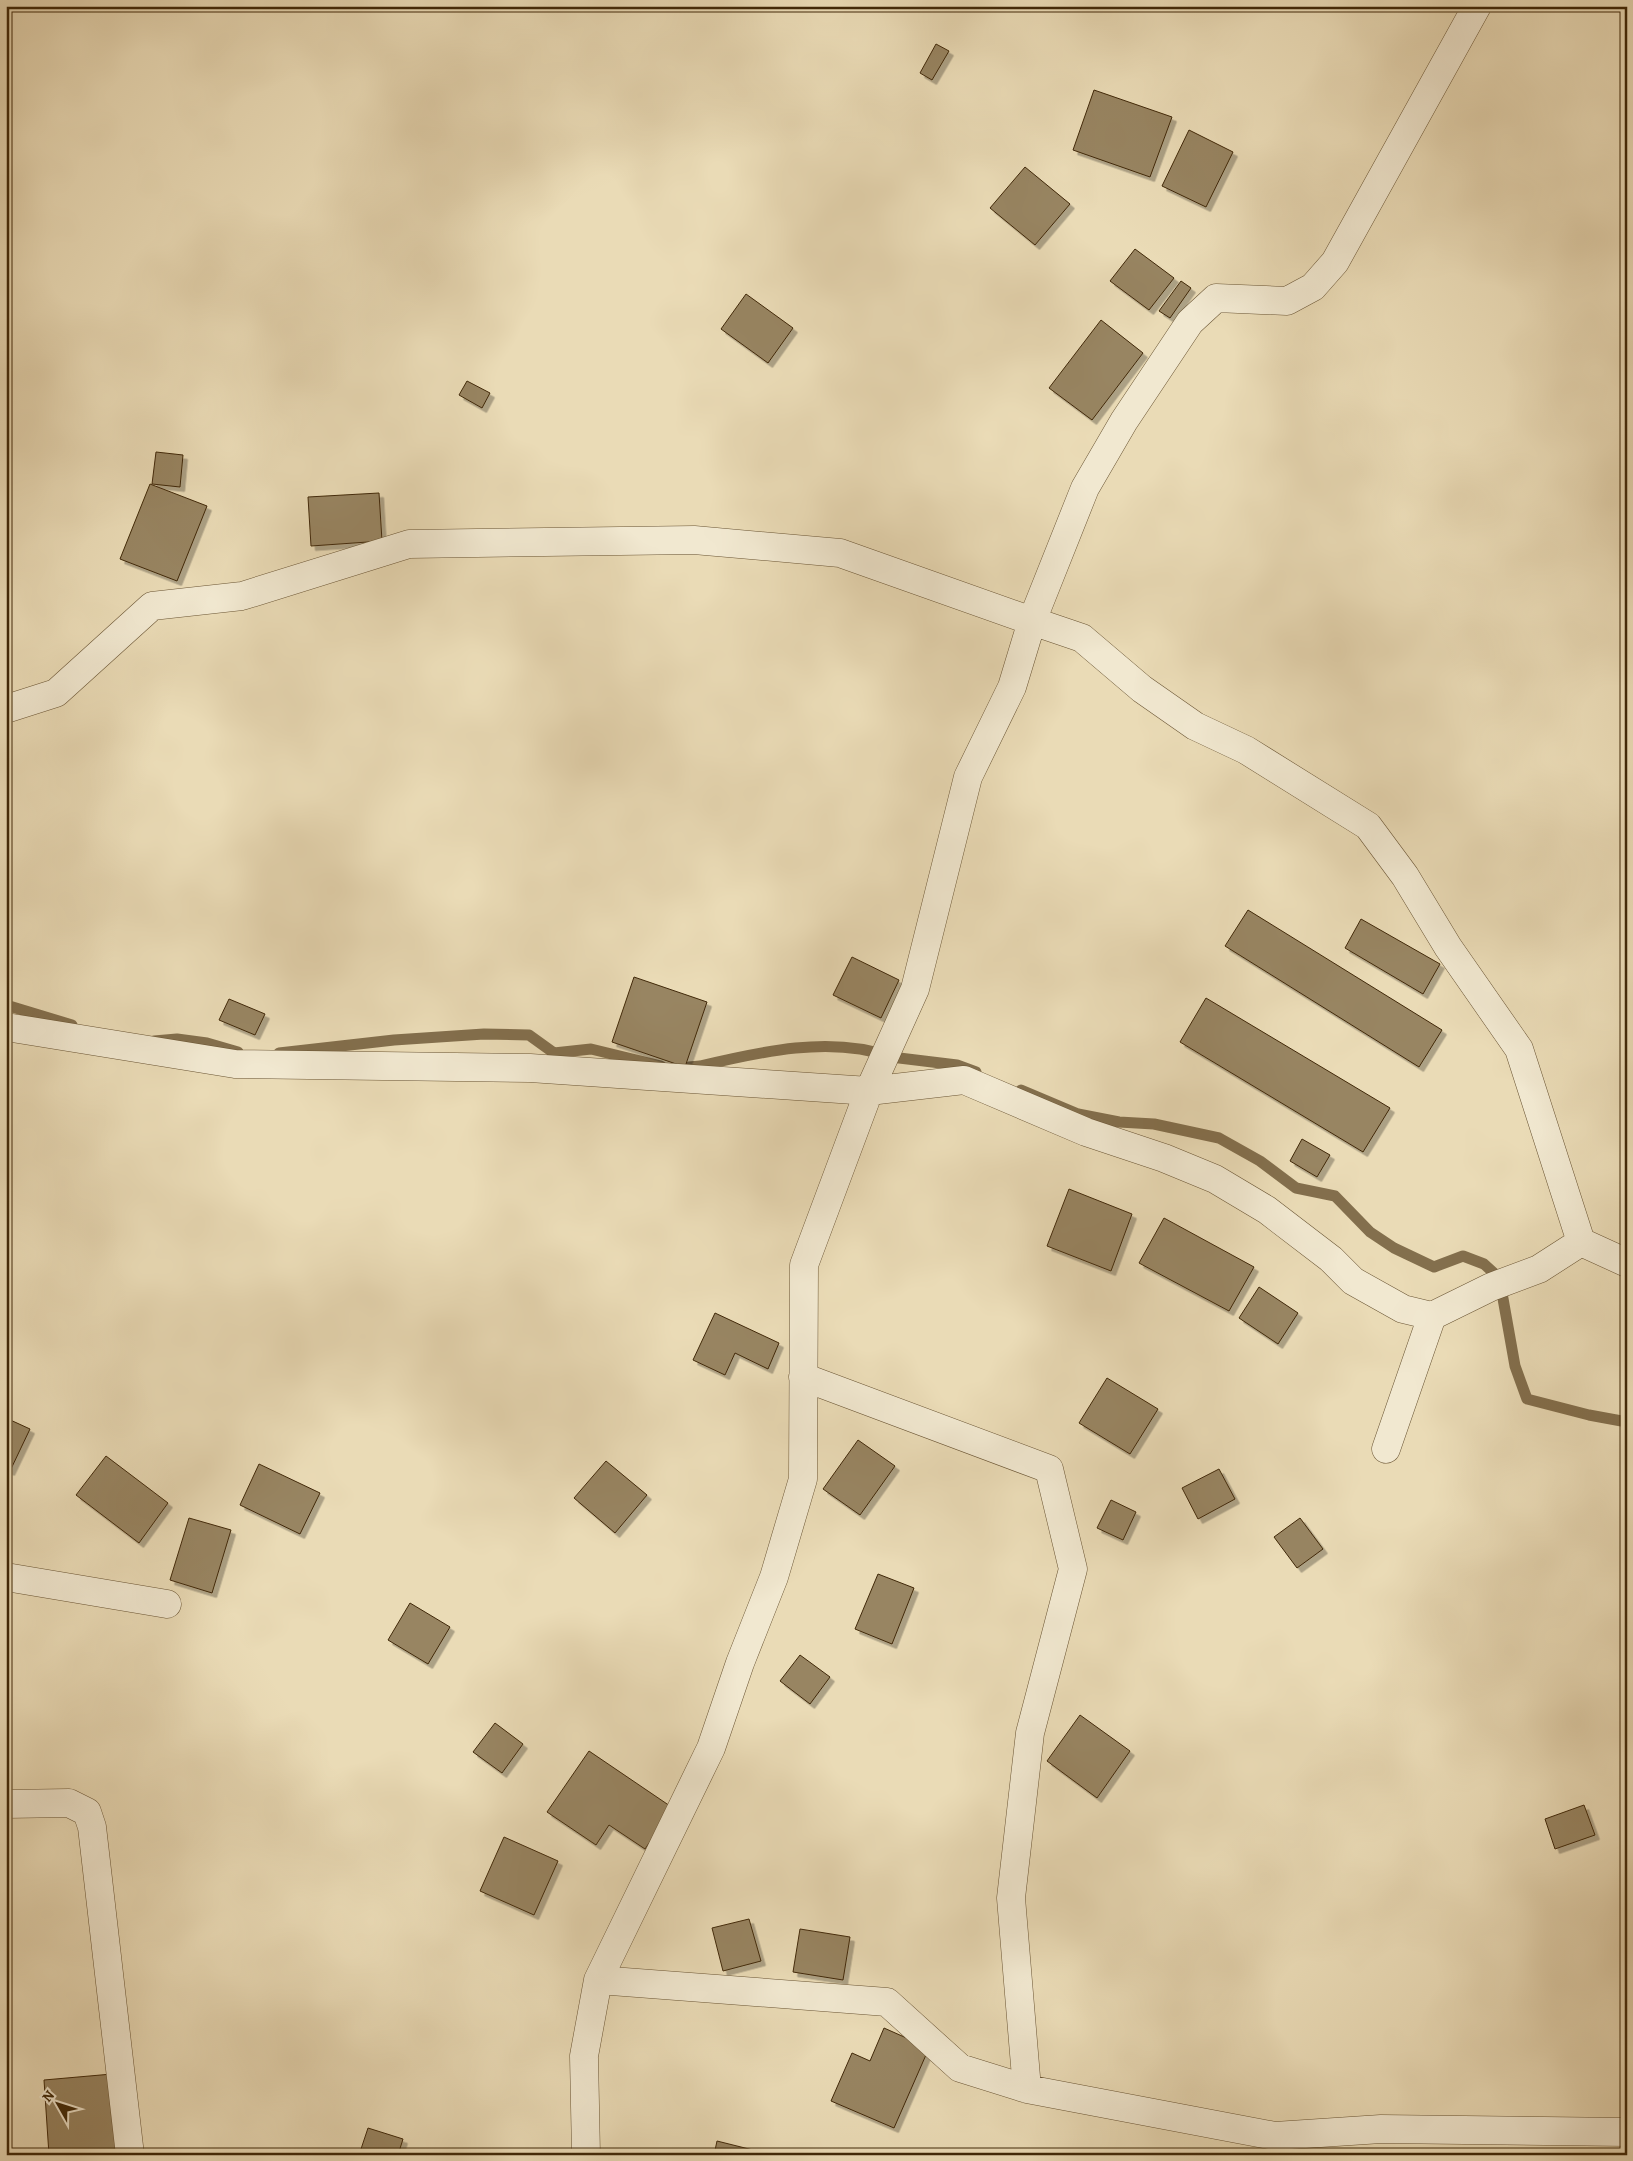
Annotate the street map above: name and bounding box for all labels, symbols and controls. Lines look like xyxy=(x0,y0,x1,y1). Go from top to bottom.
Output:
north arrow xyxy=(32,2078,82,2128)
text: N xyxy=(38,2086,59,2106)

